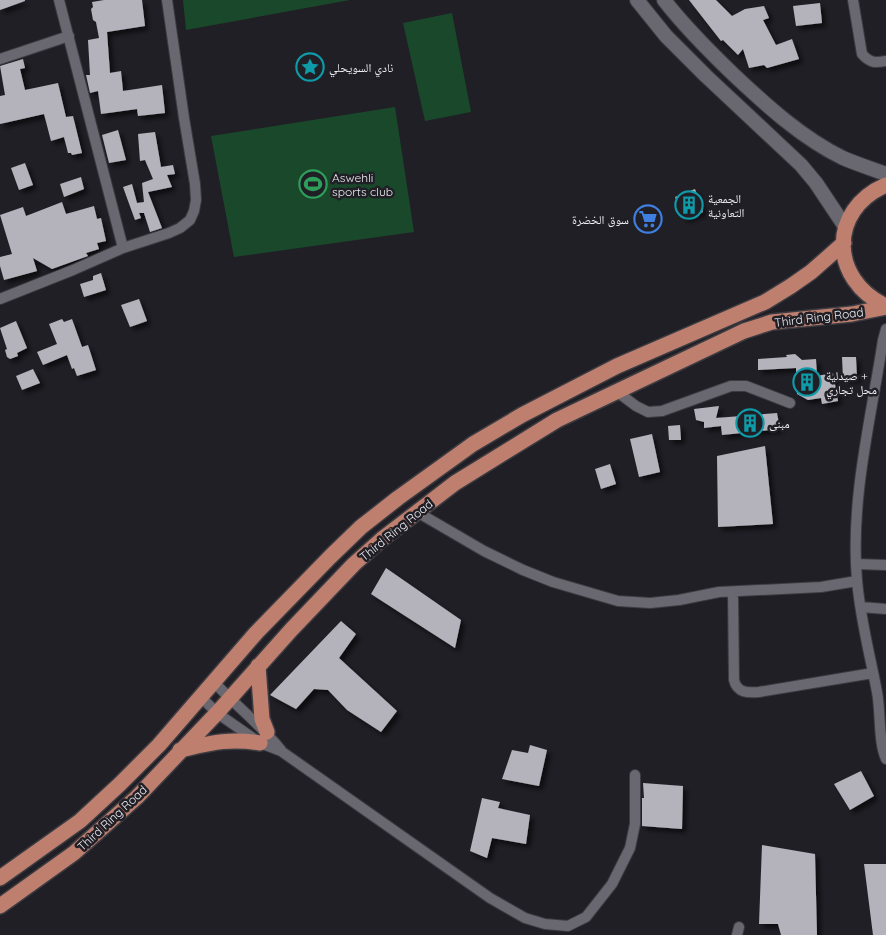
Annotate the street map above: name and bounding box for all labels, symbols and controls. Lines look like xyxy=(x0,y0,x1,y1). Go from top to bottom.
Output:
place icon: نادي السويحلي xyxy=(295,52,325,82)
place label: نادي السويحلي xyxy=(329,60,393,78)
sports icon: Aswehli sports club xyxy=(298,169,328,199)
place label: Aswehli sports club xyxy=(332,170,393,199)
building icon: الجمعية التعاونية xyxy=(674,190,704,220)
place label: الجمعية التعاونية xyxy=(708,191,745,220)
supermarket icon: سوق الخضرة xyxy=(633,204,663,234)
place label: سوق الخضرة xyxy=(572,212,629,227)
street label: Third Ring Road xyxy=(774,304,864,330)
building icon: صيدلية + محل تجاري xyxy=(792,367,822,397)
place label: صيدلية + محل تجاري xyxy=(826,368,877,400)
building icon: مبنى xyxy=(735,408,765,438)
place label: مبنى xyxy=(769,416,790,431)
street label: Third Ring Road xyxy=(356,496,436,564)
street label: Third Ring Road xyxy=(74,782,150,854)

